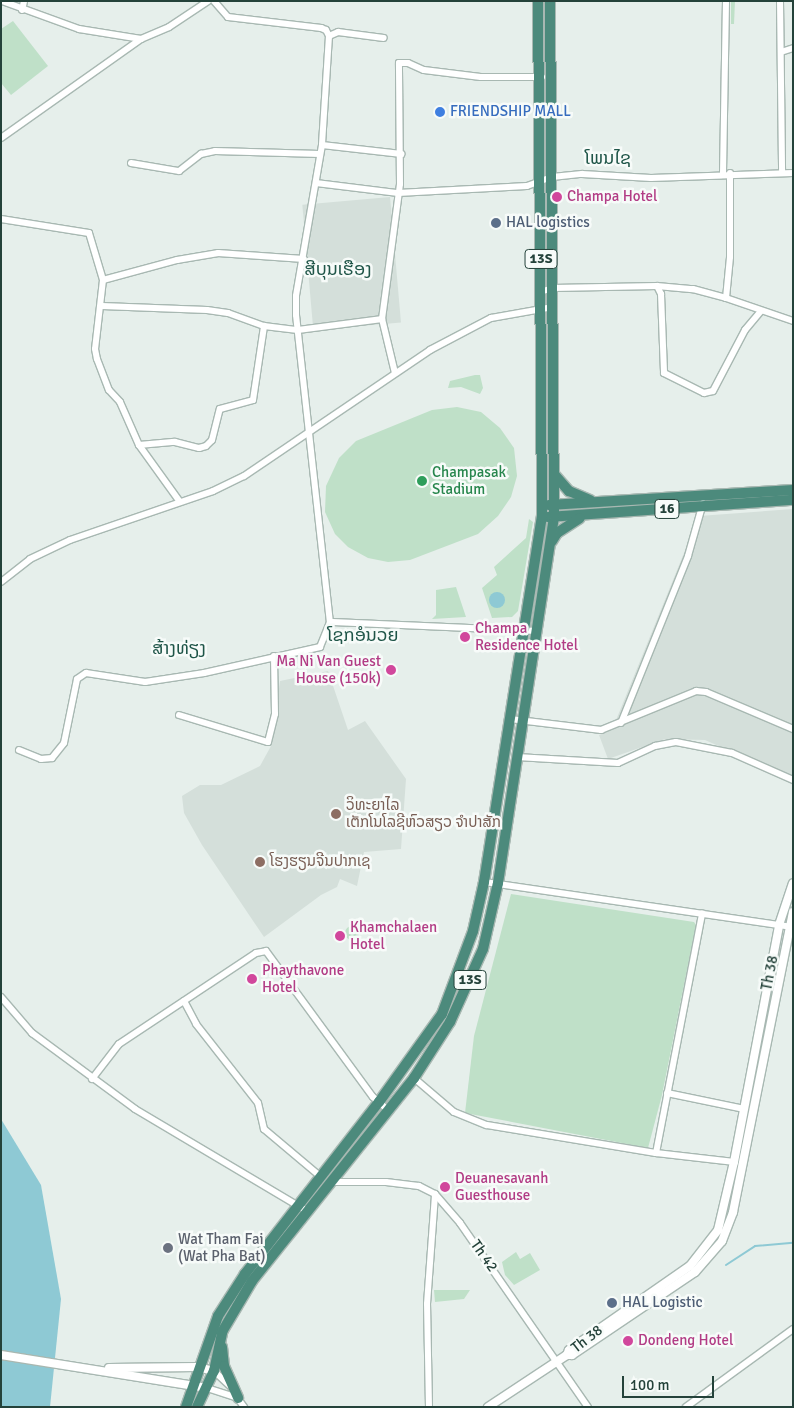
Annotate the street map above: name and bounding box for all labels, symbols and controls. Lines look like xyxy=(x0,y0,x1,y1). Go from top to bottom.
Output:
place label: FRIENDSHIP MALL xyxy=(450,103,571,121)
marker: FRIENDSHIP MALL xyxy=(434,106,446,118)
district label: ໂພນໄຊ xyxy=(585,147,631,169)
place label: Champa Hotel xyxy=(567,188,657,206)
marker: Champa Hotel xyxy=(551,191,563,203)
place label: HAL logistics xyxy=(506,214,590,232)
marker: HAL logistics xyxy=(490,217,502,229)
road number: 13S xyxy=(524,248,558,270)
district label: ສີບຸນເຮືອງ xyxy=(304,258,372,280)
place label: Champasak Stadium xyxy=(432,463,506,498)
marker: Champasak Stadium xyxy=(416,475,428,487)
road number: 16 xyxy=(653,498,681,520)
place label: Champa Residence Hotel xyxy=(475,619,578,654)
district label: ໂຊກອໍນວຍ xyxy=(328,624,398,646)
marker: Champa Residence Hotel xyxy=(459,631,471,643)
district label: ສ້າງທ່ຽງ xyxy=(152,637,206,659)
place label: Ma Ni Van Guest House (150k) xyxy=(276,652,381,687)
marker: Ma Ni Van Guest House (150k) xyxy=(385,664,397,676)
place label: ວິທະຍາໄລ ເຕັກໂນໂລຊີຫົວສຽວ ຈຳປາສັກ xyxy=(346,796,501,831)
marker: ວິທະຍາໄລ ເຕັກໂນໂລຊີຫົວສຽວ ຈຳປາສັກ xyxy=(330,808,342,820)
place label: ໂຮງຮຽນຈີນປາກເຊ xyxy=(270,853,370,871)
marker: ໂຮງຮຽນຈີນປາກເຊ xyxy=(254,856,266,868)
place label: Khamchalaen Hotel xyxy=(350,918,437,953)
marker: Khamchalaen Hotel xyxy=(334,930,346,942)
street label: Th 38 xyxy=(758,954,782,992)
place label: Phaythavone Hotel xyxy=(262,961,344,996)
road number: 13S xyxy=(452,968,488,992)
marker: Phaythavone Hotel xyxy=(246,973,258,985)
place label: Deuanesavanh Guesthouse xyxy=(455,1169,548,1204)
marker: Deuanesavanh Guesthouse xyxy=(439,1181,451,1193)
place label: Wat Tham Fai (Wat Pha Bat) xyxy=(178,1230,265,1265)
street label: Th 42 xyxy=(467,1236,501,1276)
marker: Wat Tham Fai (Wat Pha Bat) xyxy=(162,1242,174,1254)
place label: HAL Logistic xyxy=(622,1294,703,1312)
marker: HAL Logistic xyxy=(606,1297,618,1309)
street label: Th 38 xyxy=(568,1321,606,1357)
place label: Dondeng Hotel xyxy=(638,1332,733,1350)
marker: Dondeng Hotel xyxy=(622,1335,634,1347)
scale bar xyxy=(624,1366,716,1398)
text: 100 m xyxy=(630,1376,670,1394)

